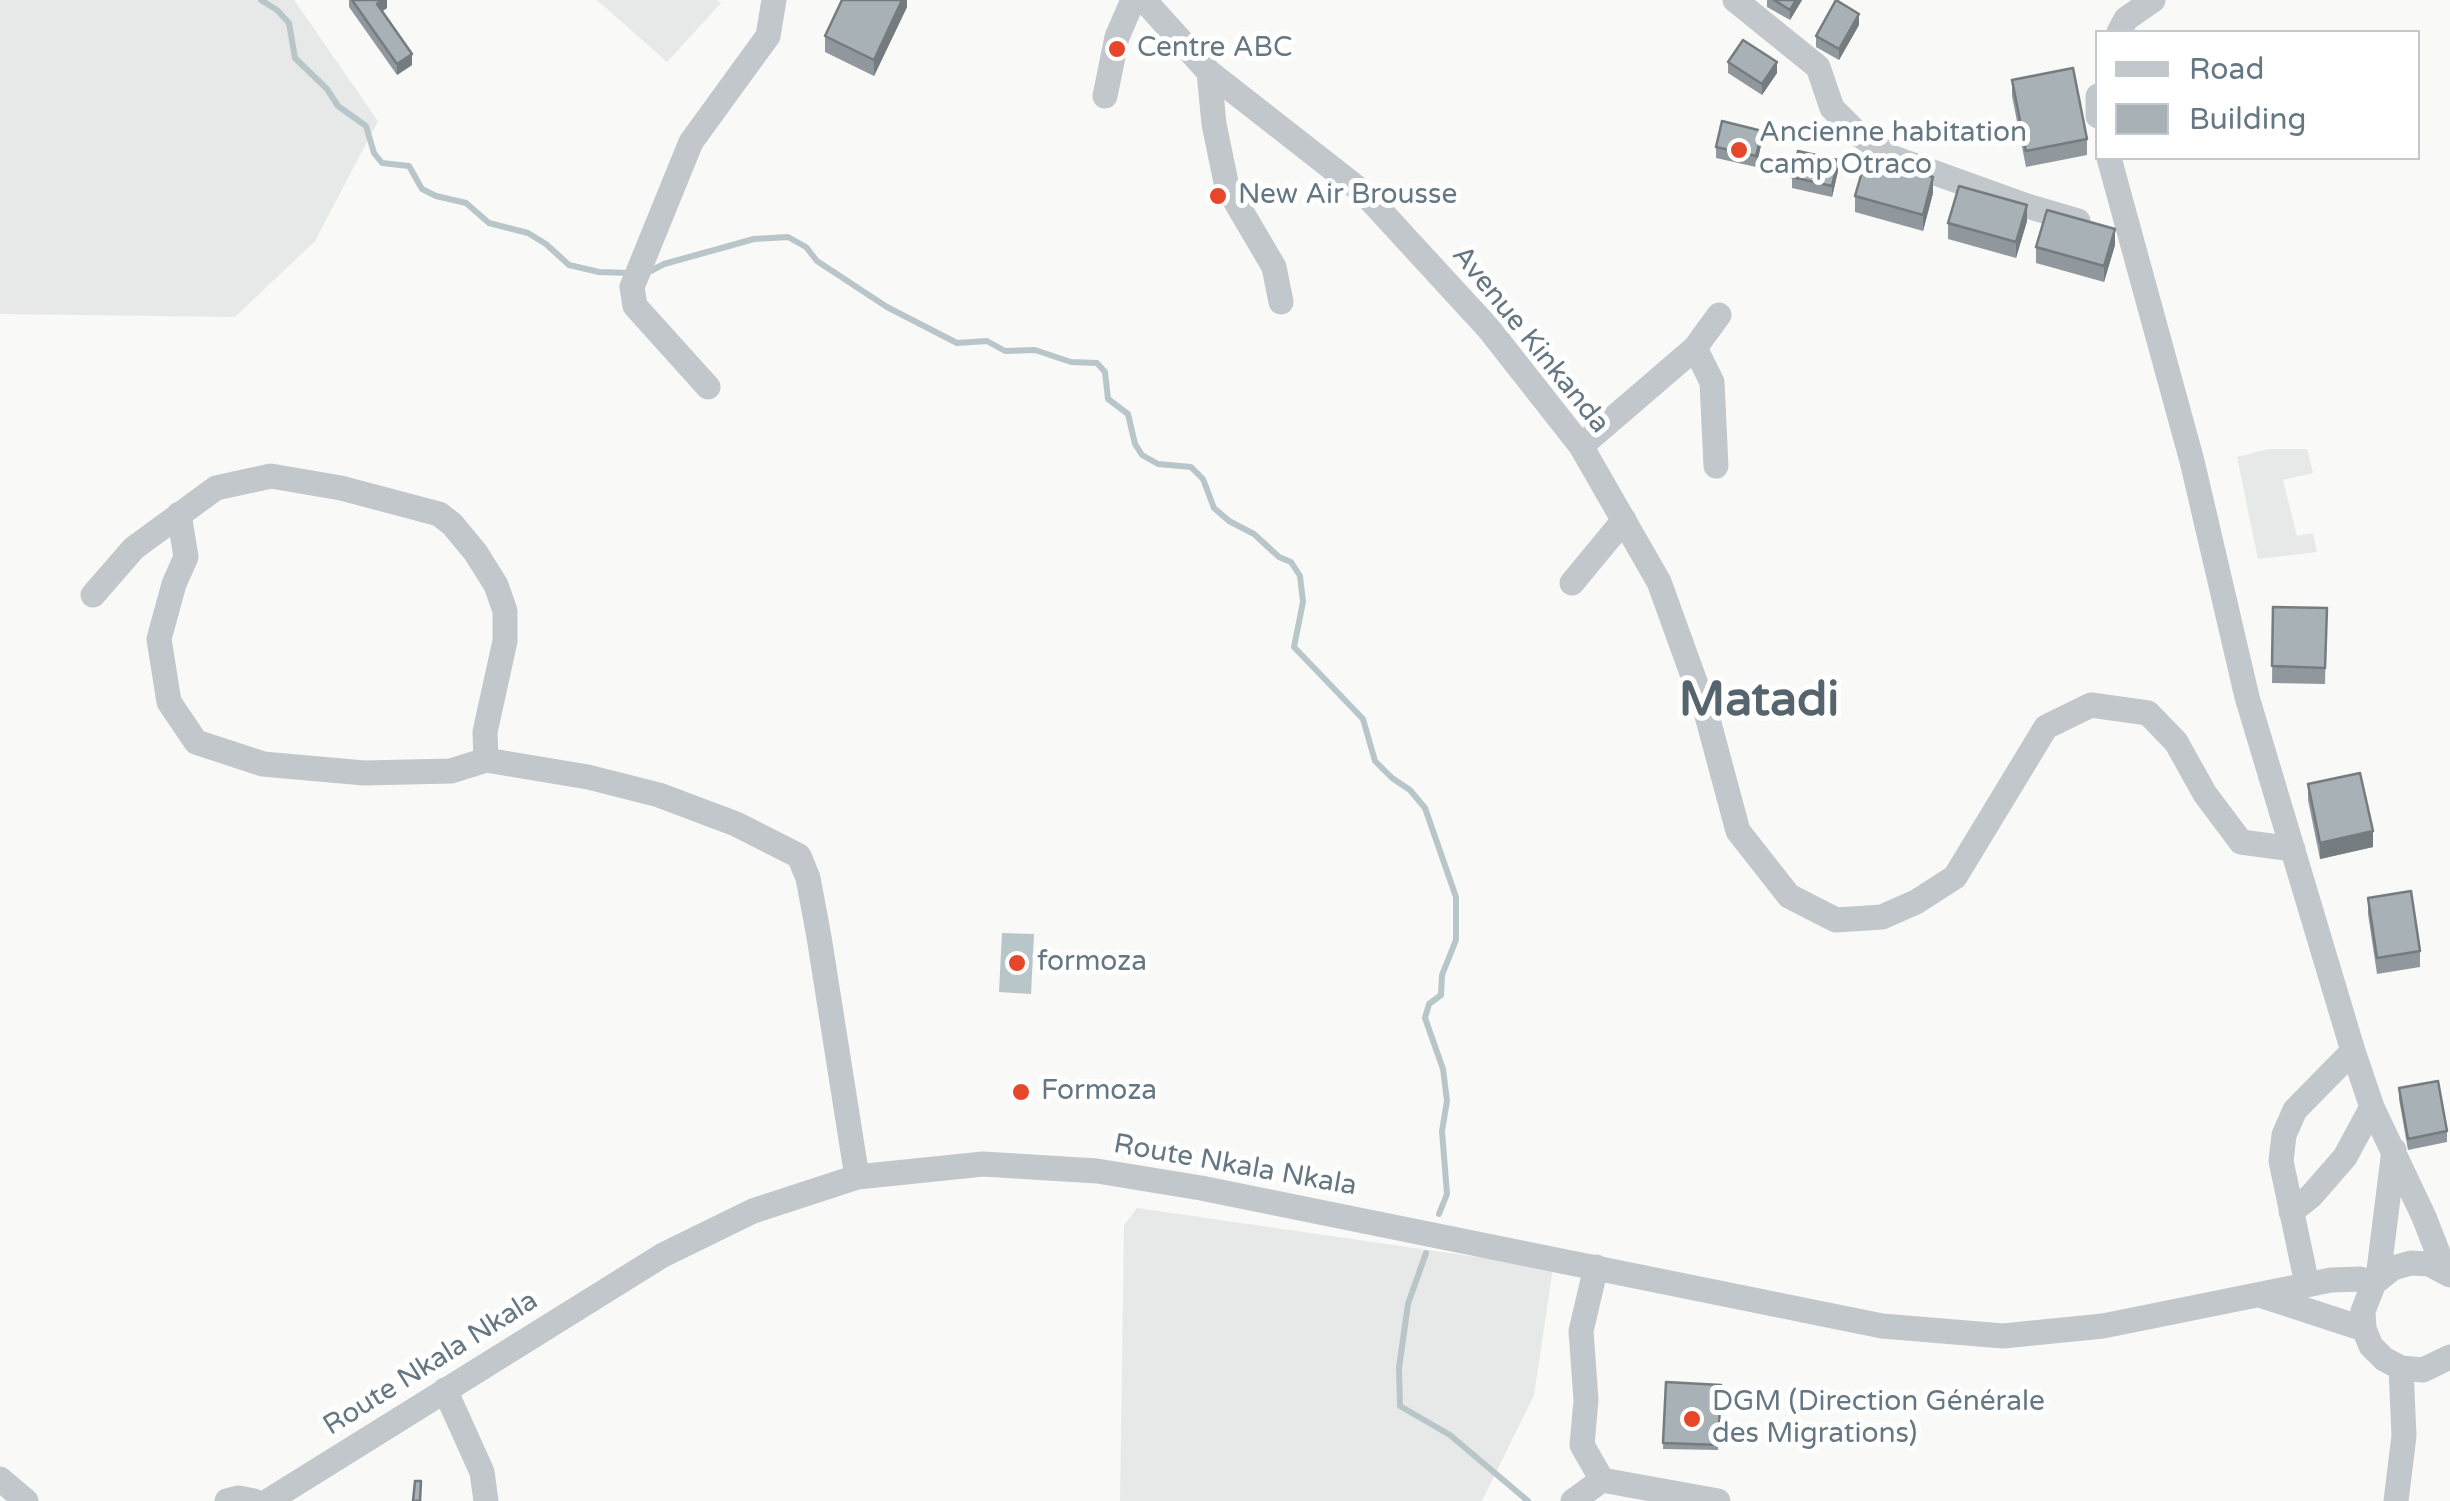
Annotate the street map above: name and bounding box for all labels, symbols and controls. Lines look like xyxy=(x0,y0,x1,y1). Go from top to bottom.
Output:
legend xyxy=(2095,30,2420,160)
place label: Centre ABC xyxy=(1137,32,1292,66)
marker: Centre ABC xyxy=(1106,38,1128,60)
text: Road xyxy=(2189,51,2264,88)
text: Building xyxy=(2189,101,2306,138)
place label: Ancienne habitation camp Otraco xyxy=(1759,117,2027,183)
marker: Ancienne habitation camp Otraco xyxy=(1728,139,1750,161)
place label: New Air Brousse xyxy=(1238,179,1457,213)
marker: New Air Brousse xyxy=(1207,185,1229,207)
street label: Avenue Kinkanda xyxy=(1444,239,1616,441)
district label: Matadi xyxy=(1679,673,1839,731)
place label: formoza xyxy=(1037,946,1147,980)
marker: formoza xyxy=(1006,952,1028,974)
place label: Formoza xyxy=(1041,1075,1157,1109)
marker: Formoza xyxy=(1010,1081,1032,1103)
street label: Route Nkala Nkala xyxy=(1111,1128,1359,1204)
street label: Route Nkala Nkala xyxy=(318,1285,544,1443)
place label: DGM (Direction Générale des Migrations) xyxy=(1712,1386,2045,1452)
marker: DGM (Direction Générale des Migrations) xyxy=(1681,1408,1703,1430)

